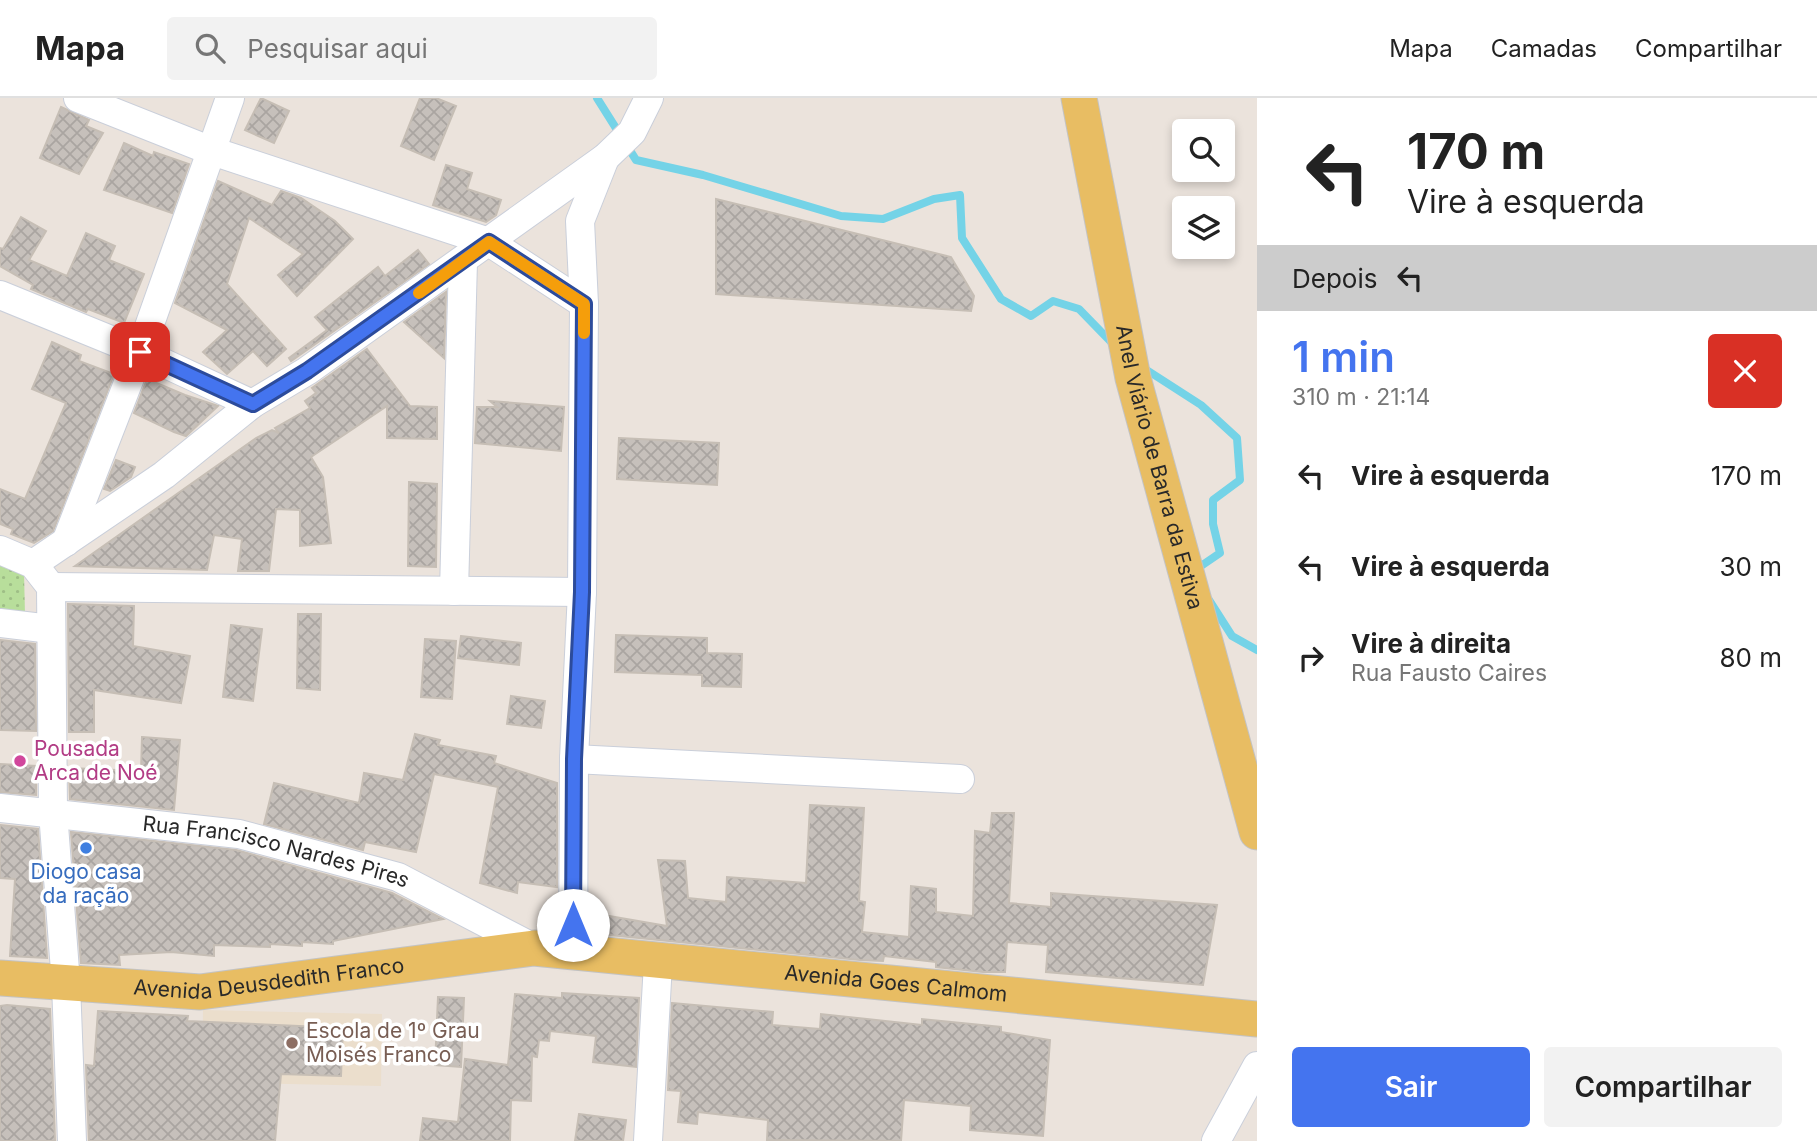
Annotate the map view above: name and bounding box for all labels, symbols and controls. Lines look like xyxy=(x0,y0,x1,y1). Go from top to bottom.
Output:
search box xyxy=(167,17,657,80)
text: Mapa xyxy=(35,28,125,68)
icon: search xyxy=(191,29,229,67)
text: Pesquisar aqui xyxy=(247,33,428,64)
text: Mapa xyxy=(1389,34,1453,63)
text: Camadas xyxy=(1491,34,1597,63)
text: Compartilhar xyxy=(1635,34,1782,63)
map controls xyxy=(1172,119,1235,259)
button: search xyxy=(1172,119,1235,182)
text: 170 m xyxy=(1407,122,1545,181)
icon: left xyxy=(1292,126,1383,217)
text: Vire à esquerda xyxy=(1407,182,1645,221)
button: layers xyxy=(1172,196,1235,259)
icon: left xyxy=(1391,259,1429,297)
text: Depois xyxy=(1292,263,1377,294)
pin xyxy=(110,322,170,382)
street label: Anel Viário de Barra da Estiva xyxy=(1111,323,1209,612)
text: 1 min xyxy=(1292,331,1395,382)
icon: arrive xyxy=(121,333,159,371)
button: close xyxy=(1708,334,1782,408)
text: 310 m · 21:14 xyxy=(1292,383,1430,411)
icon: left xyxy=(1292,457,1330,495)
text: Vire à esquerda xyxy=(1351,460,1550,491)
text: 170 m xyxy=(1711,460,1782,491)
icon: left xyxy=(1292,548,1330,586)
text: Vire à esquerda xyxy=(1351,551,1550,582)
text: 30 m xyxy=(1719,551,1782,582)
text: Vire à direita xyxy=(1351,628,1511,659)
icon: right xyxy=(1292,639,1330,677)
text: 80 m xyxy=(1719,642,1782,673)
text: Rua Fausto Caires xyxy=(1351,659,1547,687)
place label: Pousada Arca de Noé xyxy=(34,736,158,785)
marker: Pousada Arca de Noé xyxy=(12,753,28,769)
street label: Rua Francisco Nardes Pires xyxy=(141,811,414,893)
marker: Diogo casa da ração xyxy=(78,840,94,856)
place label: Diogo casa da ração xyxy=(30,859,142,908)
position arrow xyxy=(536,888,610,962)
street label: Avenida Deusdedith Franco xyxy=(133,952,406,1004)
street label: Avenida Goes Calmom xyxy=(783,960,1009,1006)
place label: Escola de 1º Grau Moisés Franco xyxy=(306,1018,480,1067)
marker: Escola de 1º Grau Moisés Franco xyxy=(284,1035,300,1051)
button: Sair xyxy=(1292,1047,1530,1127)
button: Compartilhar xyxy=(1544,1047,1782,1127)

